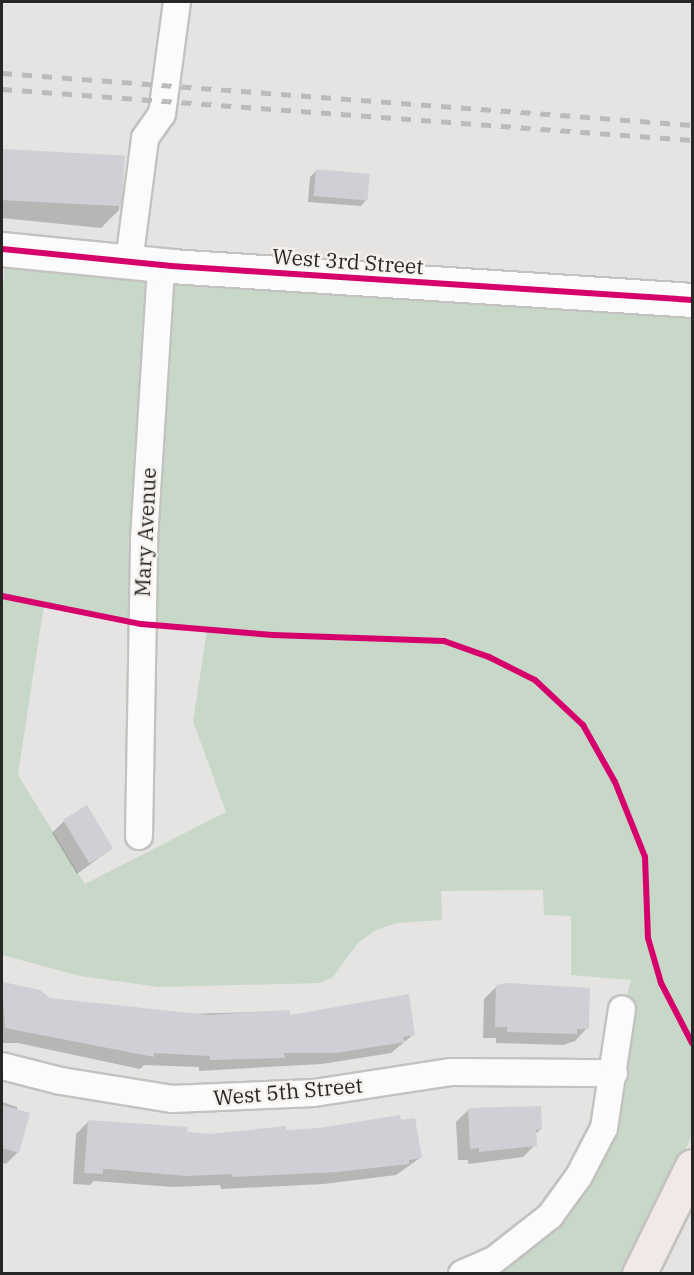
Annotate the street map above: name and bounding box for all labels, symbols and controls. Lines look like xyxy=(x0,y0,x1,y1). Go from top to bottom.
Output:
street label: West 3rd Street xyxy=(272,243,424,279)
street label: Mary Avenue xyxy=(129,467,161,597)
street label: West 5th Street xyxy=(212,1072,364,1110)

